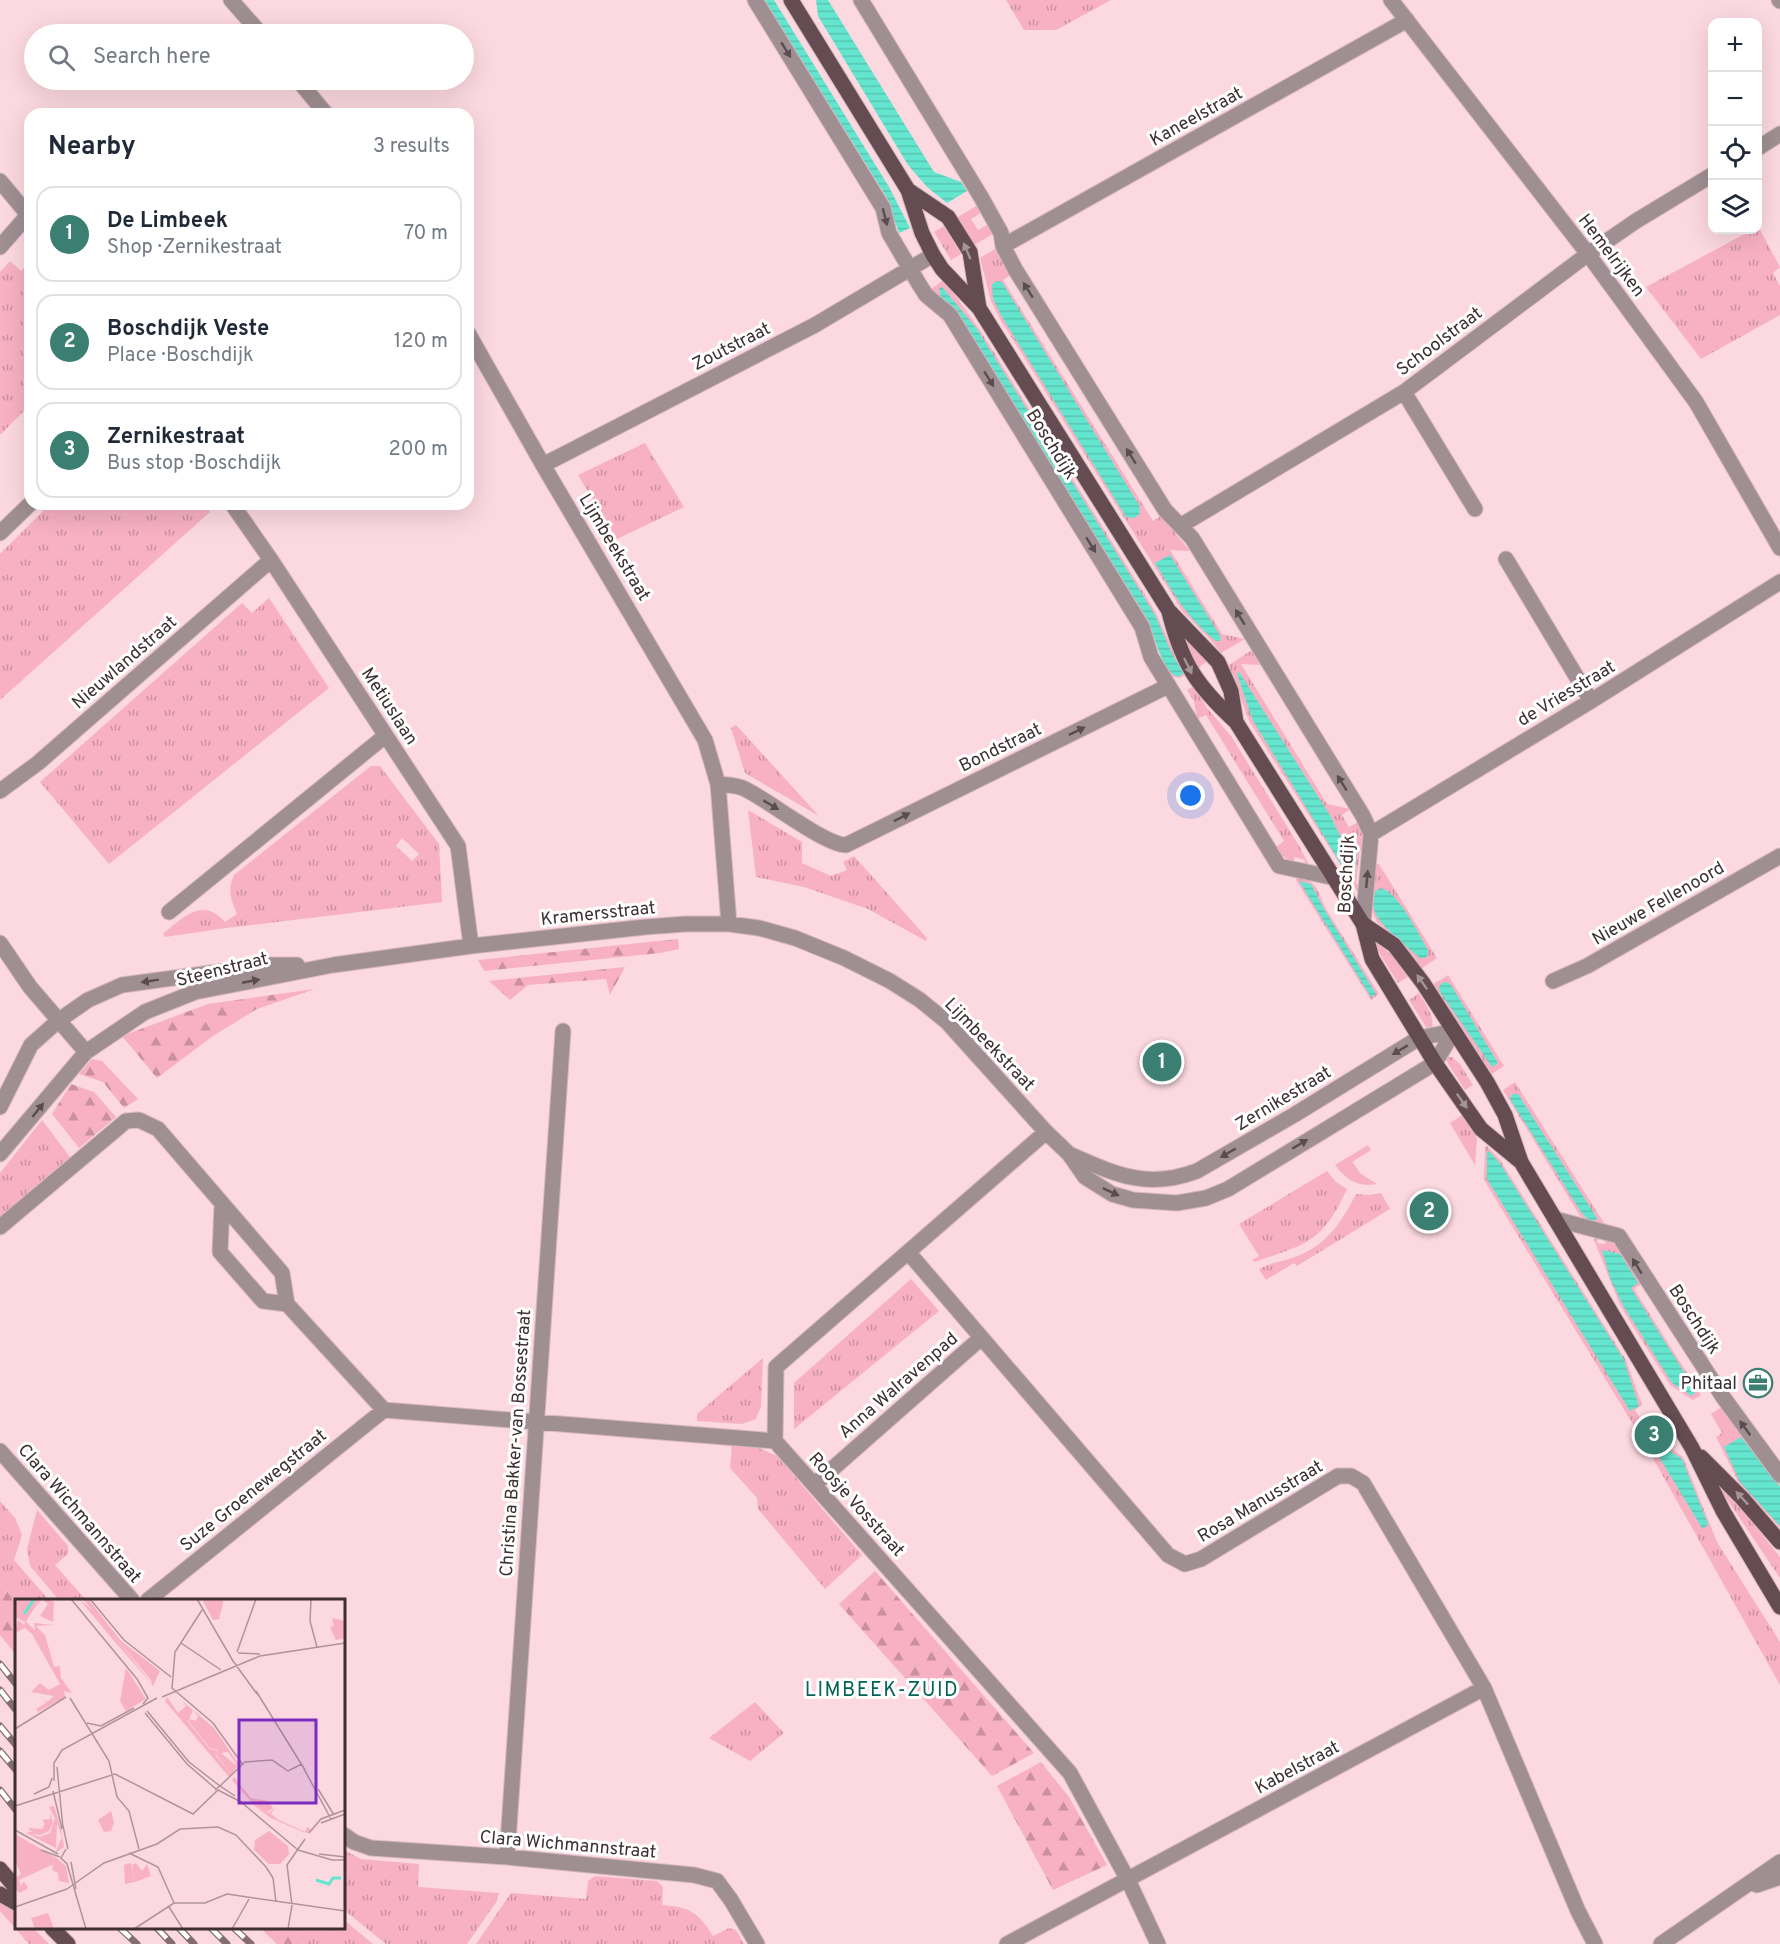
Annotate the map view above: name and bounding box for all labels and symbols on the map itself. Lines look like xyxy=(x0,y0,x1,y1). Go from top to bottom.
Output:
one-way arrow xyxy=(780,42,791,58)
street label: Kaneelstraat xyxy=(1146,82,1247,152)
one-way arrow xyxy=(881,208,890,226)
street label: Hemelrijken xyxy=(1572,210,1649,302)
one-way arrow xyxy=(962,242,972,260)
one-way arrow xyxy=(1023,282,1034,299)
street label: Schoolstraat xyxy=(1392,302,1487,382)
street label: Zoutstraat xyxy=(689,318,775,377)
one-way arrow xyxy=(984,371,995,387)
street label: Boschdijk xyxy=(1020,405,1081,484)
one-way arrow xyxy=(1126,448,1137,464)
street label: Lijmbeekstraat xyxy=(573,490,655,605)
one-way arrow xyxy=(1086,537,1097,553)
one-way arrow xyxy=(1235,609,1246,625)
street label: Nieuwlandstraat xyxy=(68,611,182,715)
street label: de Vriesstraat xyxy=(1514,656,1620,733)
one-way arrow xyxy=(1184,657,1193,674)
street label: Metiuslaan xyxy=(355,664,422,750)
street label: Bondstraat xyxy=(956,719,1046,778)
one-way arrow xyxy=(1069,726,1086,735)
one-way arrow xyxy=(1337,775,1348,791)
your location xyxy=(1176,781,1205,810)
one-way arrow xyxy=(763,800,780,810)
one-way arrow xyxy=(894,812,911,821)
street label: Boschdijk xyxy=(1334,834,1361,914)
street label: Nieuwe Fellenoord xyxy=(1589,857,1729,951)
one-way arrow xyxy=(1362,869,1372,888)
street label: Kramersstraat xyxy=(540,897,657,932)
street label: Steenstraat xyxy=(174,948,271,993)
one-way arrow xyxy=(1416,975,1428,991)
one-way arrow xyxy=(140,976,159,985)
one-way arrow xyxy=(242,976,261,985)
street label: Lijmbeekstraat xyxy=(939,994,1039,1096)
pin: 1 xyxy=(1142,1040,1182,1084)
one-way arrow xyxy=(1392,1044,1408,1055)
street label: Zernikestraat xyxy=(1232,1062,1336,1137)
one-way arrow xyxy=(1456,1093,1468,1109)
one-way arrow xyxy=(32,1102,45,1118)
one-way arrow xyxy=(1292,1139,1308,1150)
one-way arrow xyxy=(1220,1148,1236,1159)
one-way arrow xyxy=(1103,1188,1120,1197)
pin: 2 xyxy=(1410,1188,1448,1234)
one-way arrow xyxy=(1631,1258,1642,1274)
street label: Boschdijk xyxy=(1663,1280,1725,1359)
street label: Christina Bakker-van Bossestraat xyxy=(496,1309,537,1578)
street label: Anna Walravenpad xyxy=(835,1328,963,1444)
office icon: Phitaal xyxy=(1742,1367,1774,1399)
place label: Phitaal xyxy=(1681,1373,1737,1396)
pin: 3 xyxy=(1634,1412,1674,1458)
one-way arrow xyxy=(1739,1420,1751,1436)
street label: Suze Groenewegstraat xyxy=(176,1425,332,1557)
street label: Clara Wichmannstraat xyxy=(12,1440,146,1588)
street label: Roosje Vosstraat xyxy=(803,1448,909,1562)
street label: Rosa Manusstraat xyxy=(1194,1456,1328,1549)
one-way arrow xyxy=(1735,1492,1749,1506)
inset map xyxy=(15,1599,345,1929)
district label: LIMBEEK-ZUID xyxy=(805,1678,959,1704)
street label: Kabelstraat xyxy=(1251,1736,1344,1800)
street label: Clara Wichmannstraat xyxy=(479,1826,657,1865)

